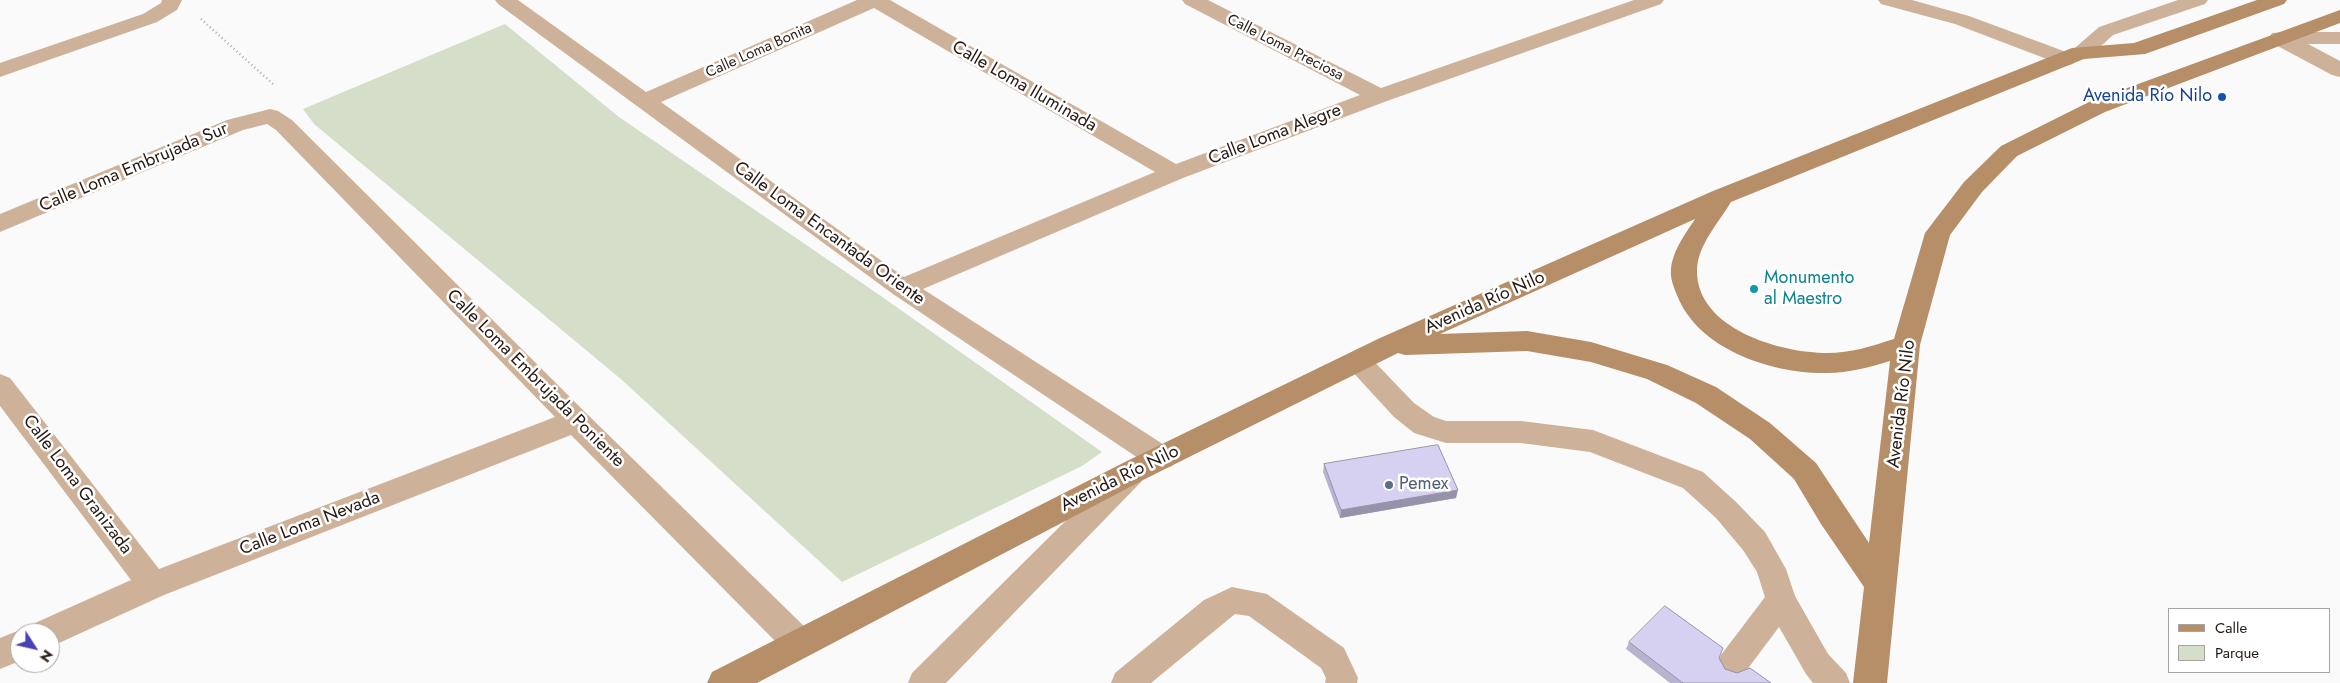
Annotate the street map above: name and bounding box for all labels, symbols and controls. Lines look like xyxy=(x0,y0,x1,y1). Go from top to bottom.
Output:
street label: Calle Loma Preciosa xyxy=(1224,11,1346,85)
street label: Calle Loma Bonita xyxy=(703,20,815,82)
street label: Calle Loma Iluminada xyxy=(948,37,1100,137)
place label: Avenida Río Nilo xyxy=(2083,86,2212,108)
marker: Avenida Río Nilo xyxy=(2216,91,2228,103)
street label: Calle Loma Alegre xyxy=(1205,100,1345,170)
street label: Calle Loma Embrujada Sur xyxy=(36,118,232,218)
street label: Calle Loma Encantada Oriente xyxy=(729,157,929,311)
street label: Avenida Río Nilo xyxy=(1422,267,1548,339)
place label: Monumento al Maestro xyxy=(1764,268,1854,310)
marker: Monumento al Maestro xyxy=(1748,283,1760,295)
street label: Calle Loma Embrujada Poniente xyxy=(442,286,628,472)
street label: Avenida Río Nilo xyxy=(1883,339,1921,469)
street label: Calle Loma Granizada xyxy=(18,411,136,559)
street label: Avenida Río Nilo xyxy=(1057,441,1183,517)
place label: Pemex xyxy=(1399,474,1448,496)
marker: Pemex xyxy=(1383,479,1395,491)
street label: Calle Loma Nevada xyxy=(237,487,383,561)
legend xyxy=(2168,608,2330,673)
text: Calle xyxy=(2215,617,2247,639)
north arrow xyxy=(10,623,60,673)
text: Parque xyxy=(2215,642,2259,664)
text: N xyxy=(35,646,58,666)

